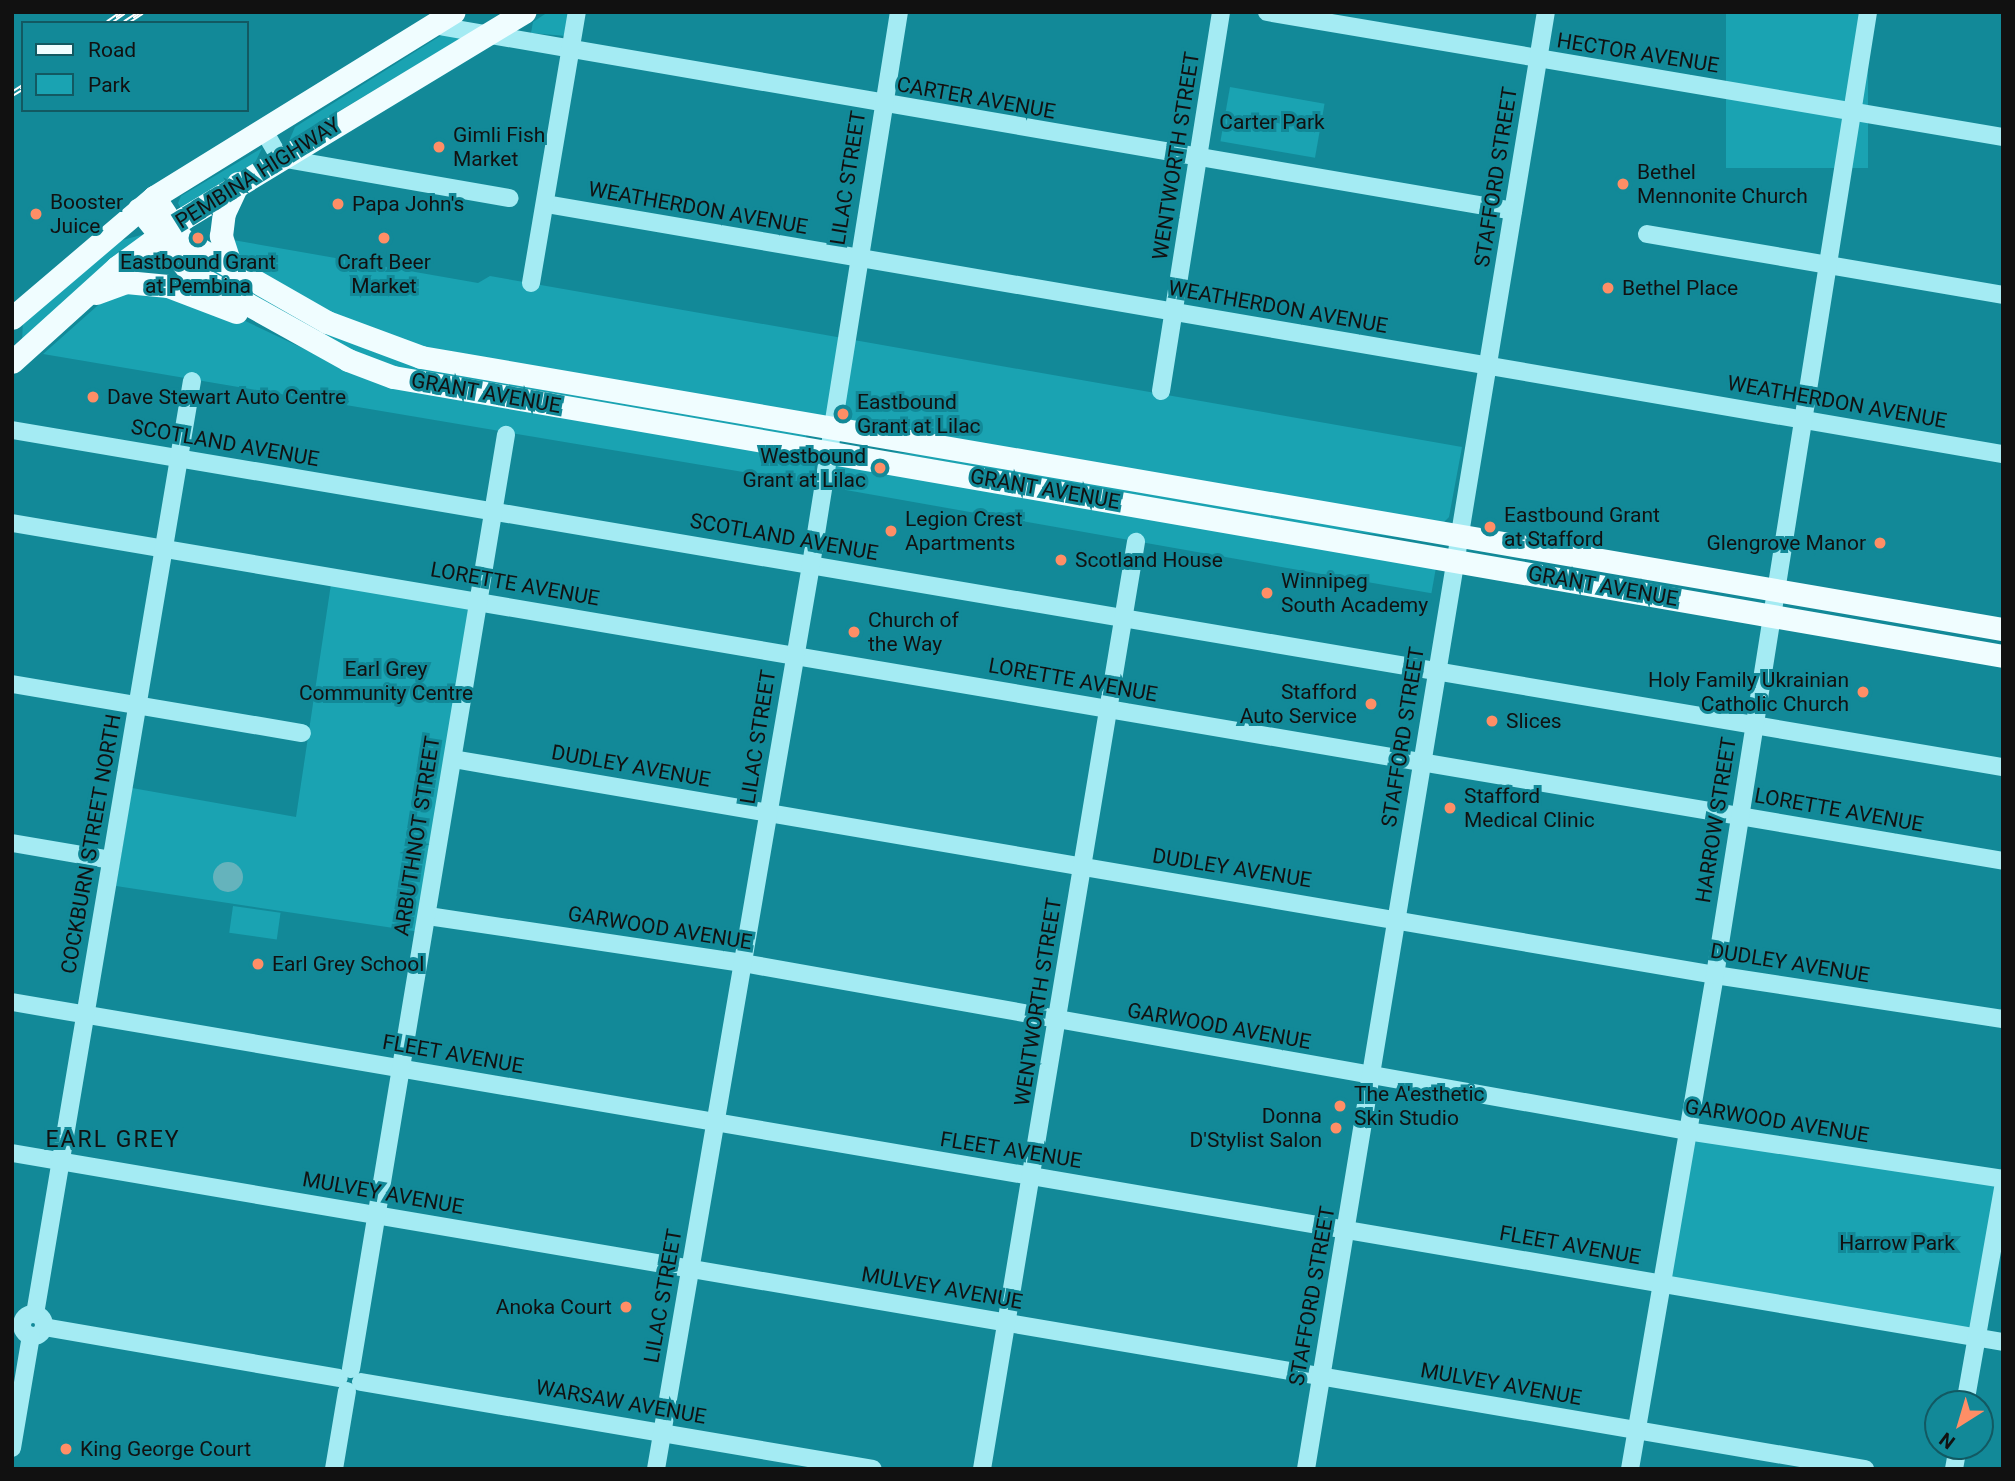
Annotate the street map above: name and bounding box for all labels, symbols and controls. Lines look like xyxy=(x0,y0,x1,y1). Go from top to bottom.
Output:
legend xyxy=(21,21,248,112)
street label: HECTOR AVENUE xyxy=(1555,28,1721,78)
text: Road xyxy=(88,38,136,62)
street label: WENTWORTH STREET xyxy=(1147,50,1205,262)
street label: CARTER AVENUE xyxy=(895,72,1057,124)
text: Park xyxy=(88,73,130,97)
street label: STAFFORD STREET xyxy=(1469,85,1523,269)
street label: LILAC STREET xyxy=(825,109,871,247)
park label: Carter Park xyxy=(1219,109,1325,135)
street label: PEMBINA HIGHWAY xyxy=(171,112,345,234)
place label: Gimli Fish Market xyxy=(453,122,545,172)
marker: Gimli Fish Market xyxy=(431,139,447,155)
place label: Bethel Mennonite Church xyxy=(1637,159,1808,209)
street label: WEATHERDON AVENUE xyxy=(586,176,810,240)
marker: Bethel Mennonite Church xyxy=(1615,176,1631,192)
place label: Booster Juice xyxy=(50,189,123,239)
place label: Papa John's xyxy=(352,191,464,217)
marker: Papa John's xyxy=(330,196,346,212)
marker: Booster Juice xyxy=(28,206,44,222)
marker: Eastbound Grant at Pembina xyxy=(190,230,206,246)
marker: Craft Beer Market xyxy=(376,230,392,246)
place label: Eastbound Grant at Pembina xyxy=(120,249,276,299)
place label: Craft Beer Market xyxy=(337,249,431,299)
street label: WEATHERDON AVENUE xyxy=(1166,275,1390,339)
place label: Bethel Place xyxy=(1622,275,1738,301)
marker: Bethel Place xyxy=(1600,280,1616,296)
street label: GRANT AVENUE xyxy=(409,367,563,419)
street label: WEATHERDON AVENUE xyxy=(1725,370,1949,434)
place label: Dave Stewart Auto Centre xyxy=(107,384,346,410)
marker: Dave Stewart Auto Centre xyxy=(85,389,101,405)
place label: Eastbound Grant at Lilac xyxy=(857,389,981,439)
marker: Eastbound Grant at Lilac xyxy=(835,406,851,422)
street label: SCOTLAND AVENUE xyxy=(129,414,321,472)
place label: Westbound Grant at Lilac xyxy=(742,443,866,493)
marker: Westbound Grant at Lilac xyxy=(872,460,888,476)
street label: GRANT AVENUE xyxy=(968,463,1122,515)
place label: Eastbound Grant at Stafford xyxy=(1504,502,1660,552)
place label: Legion Crest Apartments xyxy=(905,506,1023,556)
street label: SCOTLAND AVENUE xyxy=(688,508,880,566)
marker: Eastbound Grant at Stafford xyxy=(1482,519,1498,535)
marker: Legion Crest Apartments xyxy=(883,523,899,539)
place label: Glengrove Manor xyxy=(1707,530,1866,556)
marker: Glengrove Manor xyxy=(1872,535,1888,551)
place label: Scotland House xyxy=(1075,547,1223,573)
marker: Scotland House xyxy=(1053,552,1069,568)
street label: LORETTE AVENUE xyxy=(429,557,601,611)
street label: GRANT AVENUE xyxy=(1526,560,1680,612)
place label: Winnipeg South Academy xyxy=(1281,568,1428,618)
marker: Winnipeg South Academy xyxy=(1259,585,1275,601)
place label: Church of the Way xyxy=(868,607,959,657)
marker: Church of the Way xyxy=(846,624,862,640)
street label: STAFFORD STREET xyxy=(1376,645,1430,829)
street label: LORETTE AVENUE xyxy=(987,653,1159,707)
park label: Earl Grey Community Centre xyxy=(299,656,473,706)
place label: Holy Family Ukrainian Catholic Church xyxy=(1648,667,1849,717)
street label: LILAC STREET xyxy=(735,668,781,806)
place label: Stafford Auto Service xyxy=(1240,679,1357,729)
marker: Holy Family Ukrainian Catholic Church xyxy=(1855,684,1871,700)
marker: Stafford Auto Service xyxy=(1363,696,1379,712)
place label: Slices xyxy=(1506,708,1562,734)
street label: COCKBURN STREET NORTH xyxy=(56,712,126,976)
marker: Slices xyxy=(1484,713,1500,729)
street label: ARBUTHNOT STREET xyxy=(389,734,445,938)
street label: HARROW STREET xyxy=(1690,735,1742,905)
street label: DUDLEY AVENUE xyxy=(550,740,712,792)
place label: Stafford Medical Clinic xyxy=(1464,783,1595,833)
street label: LORETTE AVENUE xyxy=(1753,783,1925,837)
marker: Stafford Medical Clinic xyxy=(1442,800,1458,816)
street label: DUDLEY AVENUE xyxy=(1151,843,1313,893)
street label: WENTWORTH STREET xyxy=(1009,896,1067,1108)
street label: GARWOOD AVENUE xyxy=(566,901,754,955)
street label: DUDLEY AVENUE xyxy=(1709,938,1871,988)
place label: Earl Grey School xyxy=(272,951,424,977)
marker: Earl Grey School xyxy=(250,956,266,972)
street label: GARWOOD AVENUE xyxy=(1125,997,1313,1055)
street label: FLEET AVENUE xyxy=(380,1029,526,1079)
place label: The A'esthetic Skin Studio xyxy=(1354,1081,1484,1131)
street label: GARWOOD AVENUE xyxy=(1683,1094,1871,1148)
marker: The A'esthetic Skin Studio xyxy=(1332,1098,1348,1114)
place label: Donna D'Stylist Salon xyxy=(1190,1103,1322,1153)
marker: Donna D'Stylist Salon xyxy=(1328,1120,1344,1136)
district label: EARL GREY xyxy=(47,1126,179,1154)
street label: FLEET AVENUE xyxy=(938,1126,1084,1174)
street label: MULVEY AVENUE xyxy=(300,1166,466,1220)
street label: STAFFORD STREET xyxy=(1284,1204,1340,1388)
street label: FLEET AVENUE xyxy=(1497,1220,1643,1270)
street label: LILAC STREET xyxy=(639,1227,687,1365)
park label: Harrow Park xyxy=(1839,1230,1955,1256)
street label: MULVEY AVENUE xyxy=(859,1261,1025,1315)
place label: Anoka Court xyxy=(496,1294,612,1320)
marker: Anoka Court xyxy=(618,1299,634,1315)
street label: MULVEY AVENUE xyxy=(1418,1357,1584,1411)
street label: WARSAW AVENUE xyxy=(534,1375,708,1429)
north arrow xyxy=(1924,1390,1994,1460)
text: N xyxy=(1935,1427,1960,1454)
place label: King George Court xyxy=(80,1436,251,1462)
marker: King George Court xyxy=(58,1441,74,1457)

